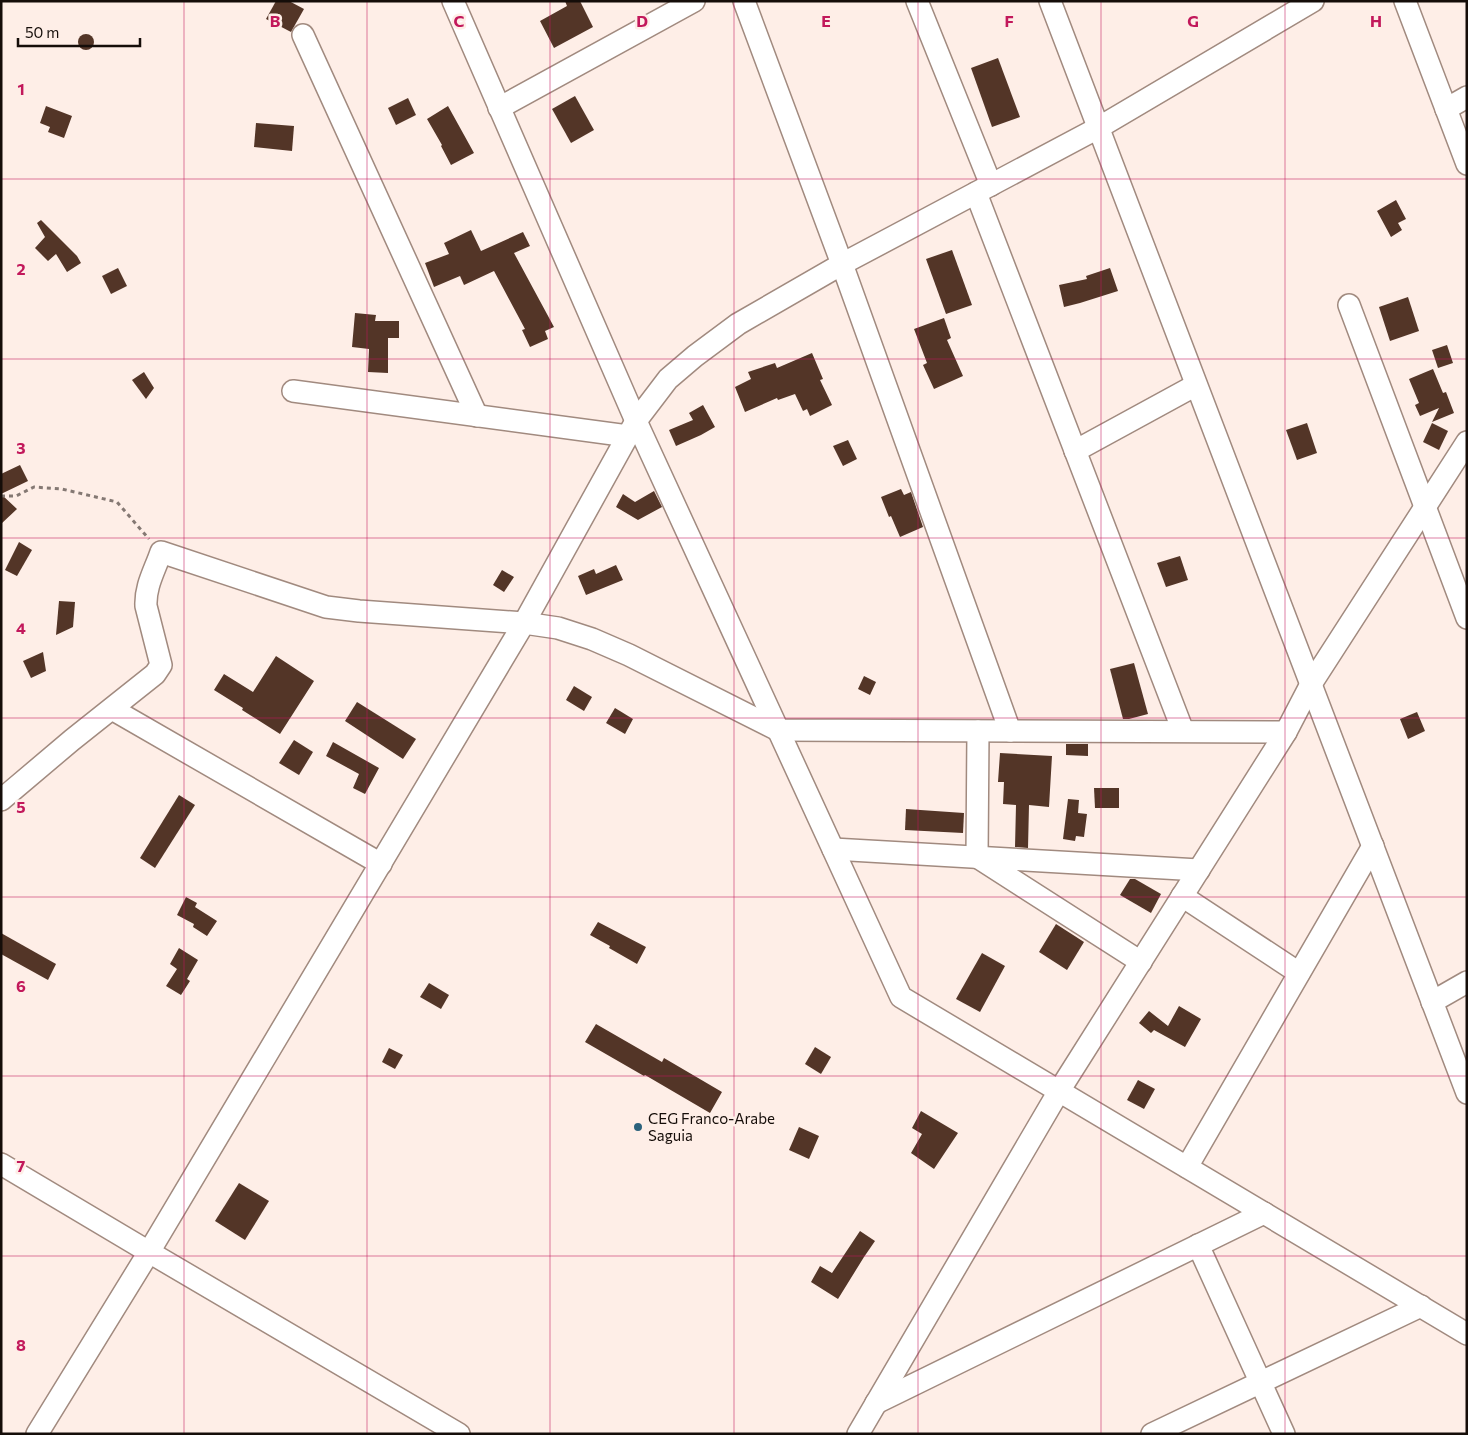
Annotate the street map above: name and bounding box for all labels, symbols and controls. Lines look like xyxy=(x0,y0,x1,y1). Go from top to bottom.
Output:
text: B xyxy=(270,11,281,30)
text: C xyxy=(454,11,465,30)
text: D xyxy=(636,11,648,30)
text: E xyxy=(821,11,831,30)
text: F xyxy=(1004,11,1014,30)
text: G xyxy=(1187,11,1199,30)
text: H xyxy=(1370,11,1382,30)
scale bar xyxy=(18,15,140,47)
text: 50 m xyxy=(25,23,59,41)
text: 1 xyxy=(17,79,25,98)
text: 2 xyxy=(16,259,26,278)
text: 3 xyxy=(16,438,26,457)
text: 4 xyxy=(16,618,26,637)
text: 5 xyxy=(16,797,26,816)
text: 6 xyxy=(16,976,26,995)
place label: CEG Franco-Arabe Saguia xyxy=(648,1109,775,1144)
marker: CEG Franco-Arabe Saguia xyxy=(632,1121,644,1133)
text: 7 xyxy=(17,1156,26,1175)
text: 8 xyxy=(16,1335,26,1354)

